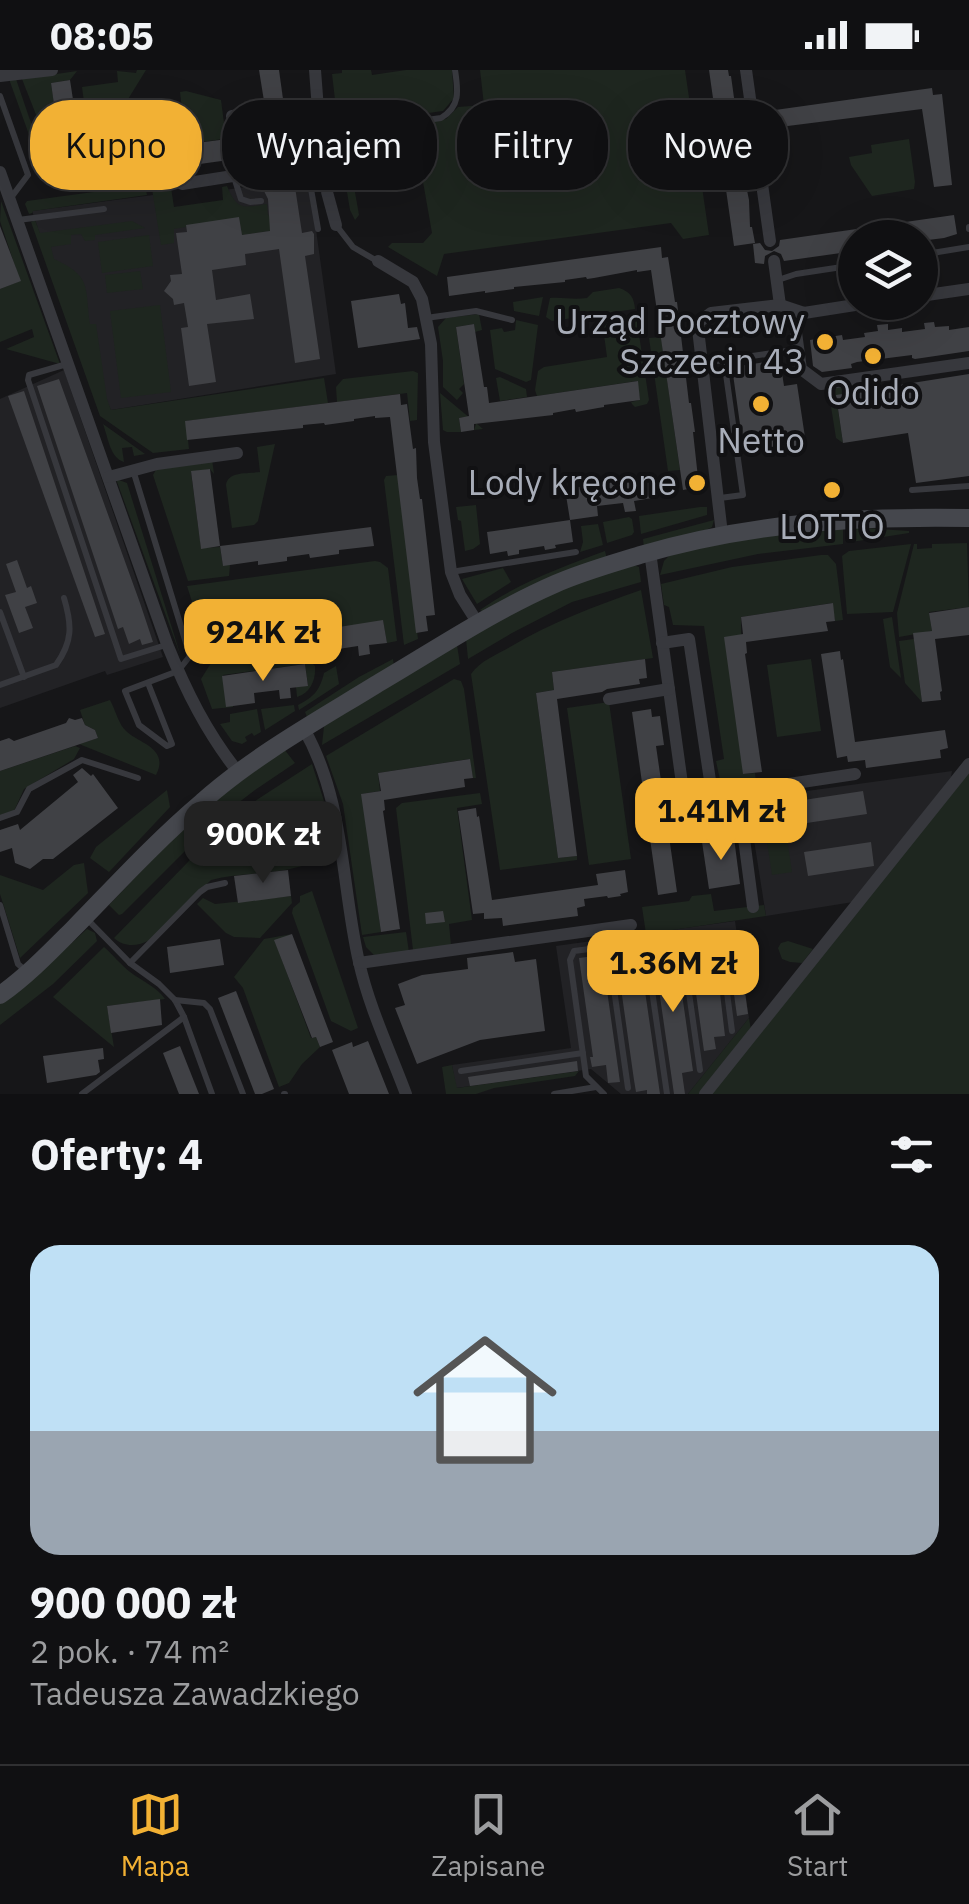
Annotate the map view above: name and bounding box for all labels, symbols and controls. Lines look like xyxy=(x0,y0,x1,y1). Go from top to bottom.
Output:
text: 08:05 xyxy=(50,11,154,60)
chip: Kupno xyxy=(30,100,202,190)
chip: Wynajem xyxy=(222,100,437,190)
chip: Filtry xyxy=(457,100,608,190)
chip: Nowe xyxy=(628,100,788,190)
map controls xyxy=(838,220,938,320)
button: layers xyxy=(838,220,938,320)
place label: Urząd Pocztowy Szczecin 43 xyxy=(555,298,805,384)
marker: Urząd Pocztowy Szczecin 43 xyxy=(814,331,836,353)
marker: Odido xyxy=(862,345,884,367)
place label: Odido xyxy=(826,369,920,415)
marker: Netto xyxy=(750,393,772,415)
place label: Netto xyxy=(717,417,805,463)
place label: Lody kręcone xyxy=(468,459,677,505)
marker: Lody kręcone xyxy=(686,472,708,494)
marker: LOTTO xyxy=(821,479,843,501)
place label: LOTTO xyxy=(779,503,885,549)
pin: 924K zł xyxy=(171,599,355,684)
text: 924K zł xyxy=(206,610,320,652)
pin: 1.41M zł xyxy=(618,778,824,863)
text: 1.41M zł xyxy=(657,789,785,831)
pin: 900K zł xyxy=(171,801,355,886)
text: 900K zł xyxy=(206,812,320,854)
pin: 1.36M zł xyxy=(570,930,776,1015)
text: 1.36M zł xyxy=(609,941,737,983)
text: Oferty: 4 xyxy=(30,1127,203,1182)
icon: filters xyxy=(884,1127,939,1182)
icon: home xyxy=(395,1310,575,1490)
text: 900 000 zł xyxy=(30,1575,236,1630)
text: 2 pok. · 74 m² xyxy=(30,1630,229,1672)
text: Tadeusza Zawadzkiego xyxy=(30,1672,360,1714)
tab: Mapa xyxy=(121,1787,190,1884)
tab: Zapisane xyxy=(431,1787,545,1884)
tab: Start xyxy=(787,1787,848,1884)

